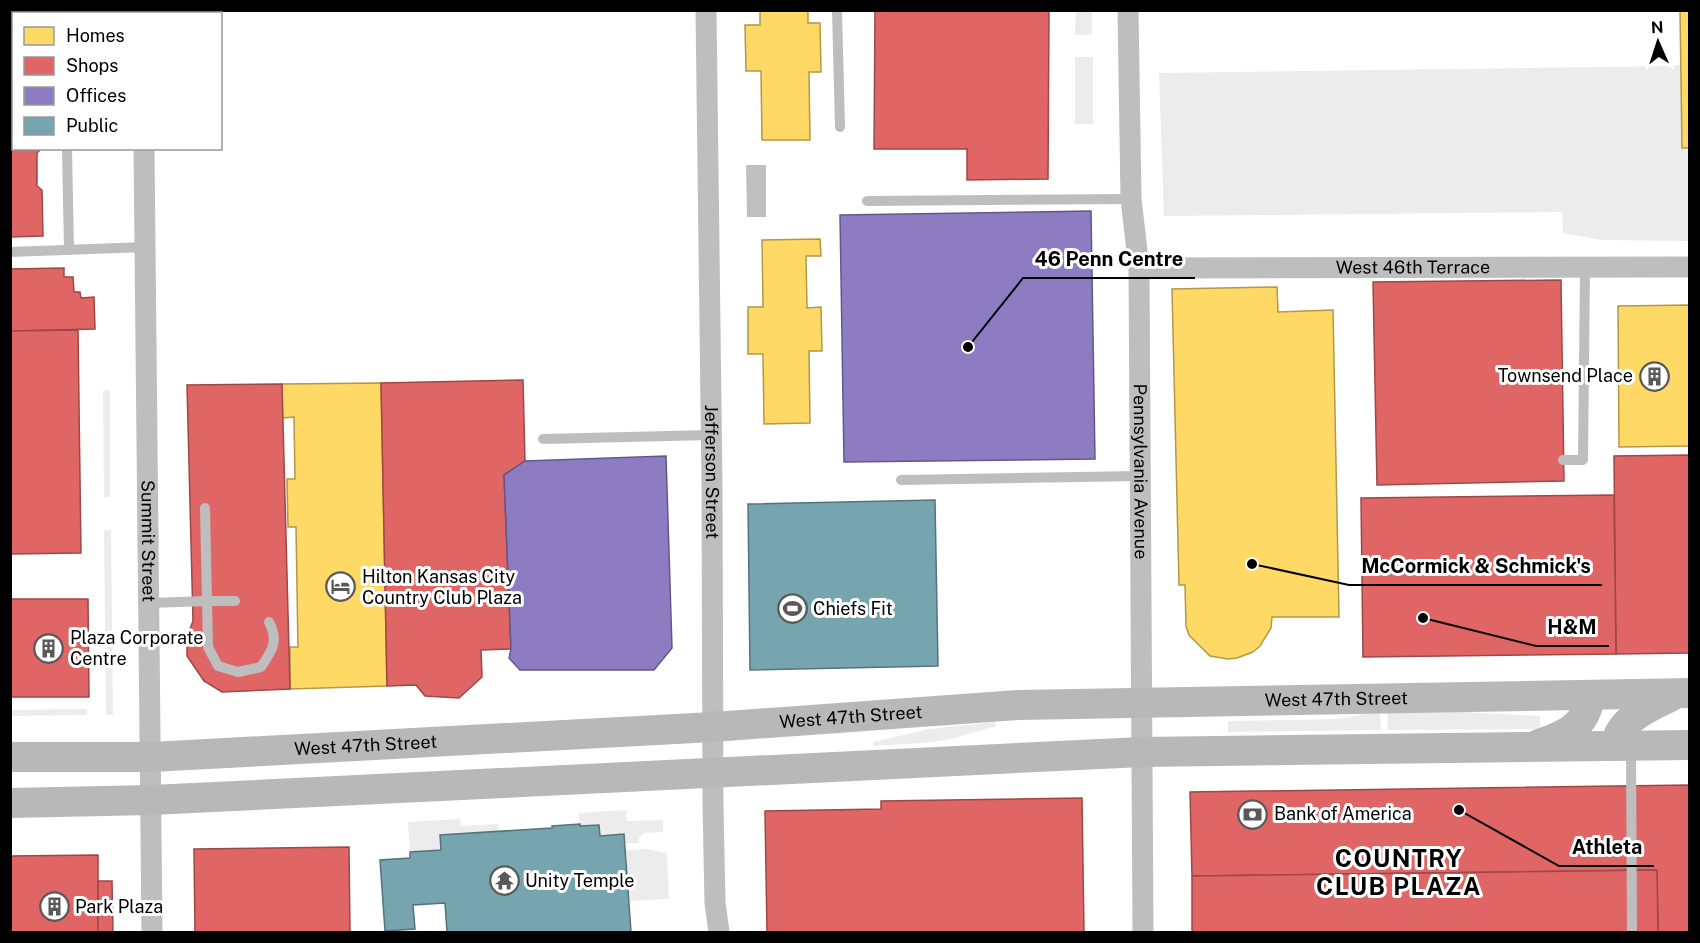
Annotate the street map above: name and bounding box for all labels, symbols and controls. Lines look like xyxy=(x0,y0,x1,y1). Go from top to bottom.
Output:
legend xyxy=(12,12,222,150)
north arrow xyxy=(1628,12,1688,72)
text: N xyxy=(1650,18,1664,37)
text: Homes xyxy=(66,25,125,46)
text: Shops xyxy=(66,55,118,76)
text: Offices xyxy=(66,85,126,106)
text: Public xyxy=(66,115,118,136)
callout: 46 Penn Centre xyxy=(1023,240,1195,278)
text: 46 Penn Centre xyxy=(1035,247,1183,271)
street label: West 46th Terrace xyxy=(1336,256,1490,278)
building icon: Townsend Place xyxy=(1638,360,1670,392)
place label: Townsend Place xyxy=(1498,365,1633,386)
street label: Pennsylvania Avenue xyxy=(1130,383,1152,560)
street label: Jefferson Street xyxy=(701,405,723,539)
street label: Summit Street xyxy=(137,480,160,602)
callout: McCormick & Schmick's xyxy=(1349,547,1602,585)
text: McCormick & Schmick's xyxy=(1361,554,1591,578)
place label: Hilton Kansas City Country Club Plaza xyxy=(362,566,522,608)
hotel icon: Hilton Kansas City Country Club Plaza xyxy=(325,571,357,603)
sports icon: Chiefs Fit xyxy=(776,593,808,625)
place label: Chiefs Fit xyxy=(813,598,893,619)
callout: H&M xyxy=(1536,608,1609,646)
text: H&M xyxy=(1547,615,1597,639)
place label: Plaza Corporate Centre xyxy=(70,627,204,669)
building icon: Plaza Corporate Centre xyxy=(33,632,65,664)
street label: West 47th Street xyxy=(1264,687,1408,711)
street label: West 47th Street xyxy=(779,701,923,732)
street label: West 47th Street xyxy=(294,731,438,759)
bank icon: Bank of America xyxy=(1237,798,1269,830)
place label: Bank of America xyxy=(1274,803,1412,824)
callout: Athleta xyxy=(1559,828,1654,866)
text: Athleta xyxy=(1572,835,1642,859)
district label: COUNTRY CLUB PLAZA xyxy=(1316,844,1482,900)
temple icon: Unity Temple xyxy=(488,865,520,897)
place label: Unity Temple xyxy=(525,870,635,891)
building icon: Park Plaza xyxy=(38,891,70,923)
place label: Park Plaza xyxy=(75,896,163,917)

